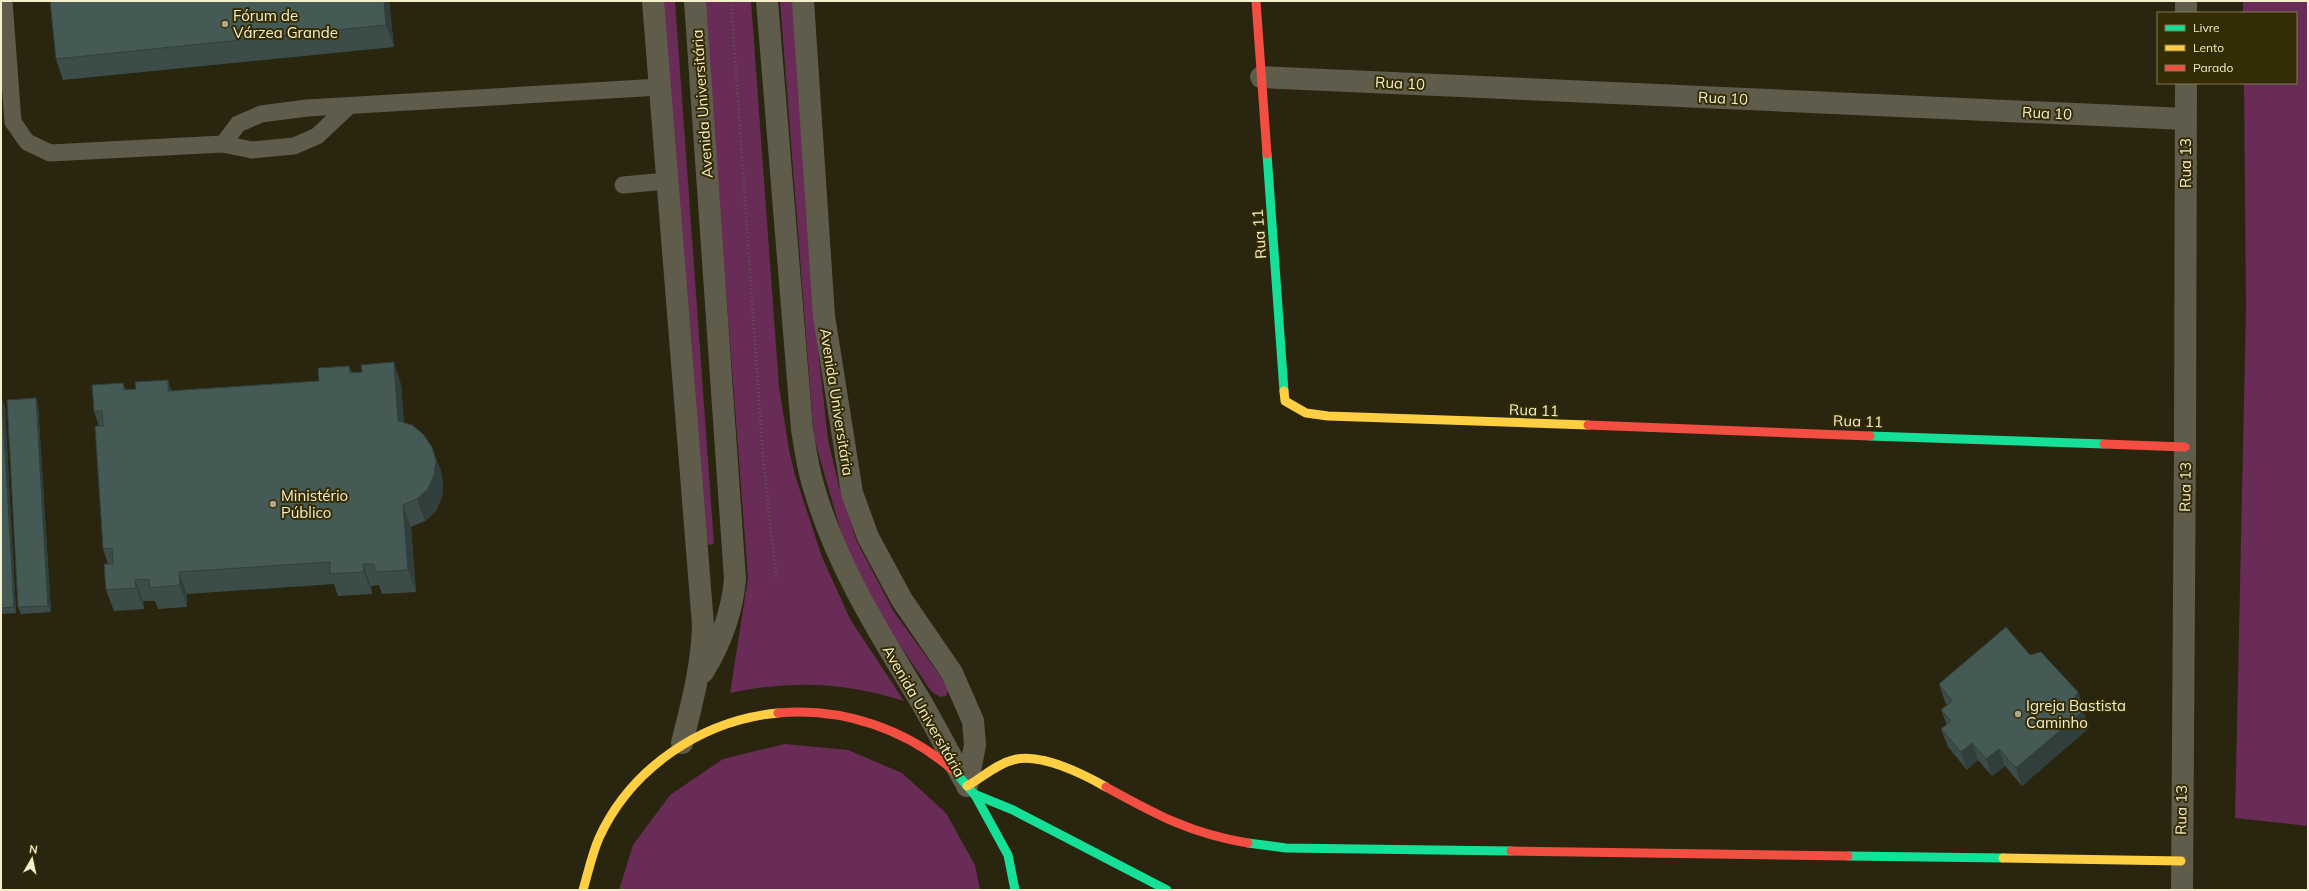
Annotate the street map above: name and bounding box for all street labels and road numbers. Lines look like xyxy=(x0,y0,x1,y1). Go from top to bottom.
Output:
street label: Avenida Universitária xyxy=(687,29,717,179)
street label: Rua 10 xyxy=(1375,72,1425,94)
street label: Rua 10 xyxy=(1698,87,1748,109)
street label: Rua 10 xyxy=(2022,102,2072,124)
street label: Rua 13 xyxy=(2176,138,2195,188)
street label: Rua 11 xyxy=(1248,208,1270,260)
street label: Avenida Universitária xyxy=(816,327,858,477)
street label: Rua 11 xyxy=(1509,400,1559,420)
street label: Rua 11 xyxy=(1833,411,1883,431)
street label: Rua 13 xyxy=(2175,462,2195,512)
street label: Avenida Universitária xyxy=(879,642,969,780)
street label: Rua 13 xyxy=(2171,785,2191,835)

